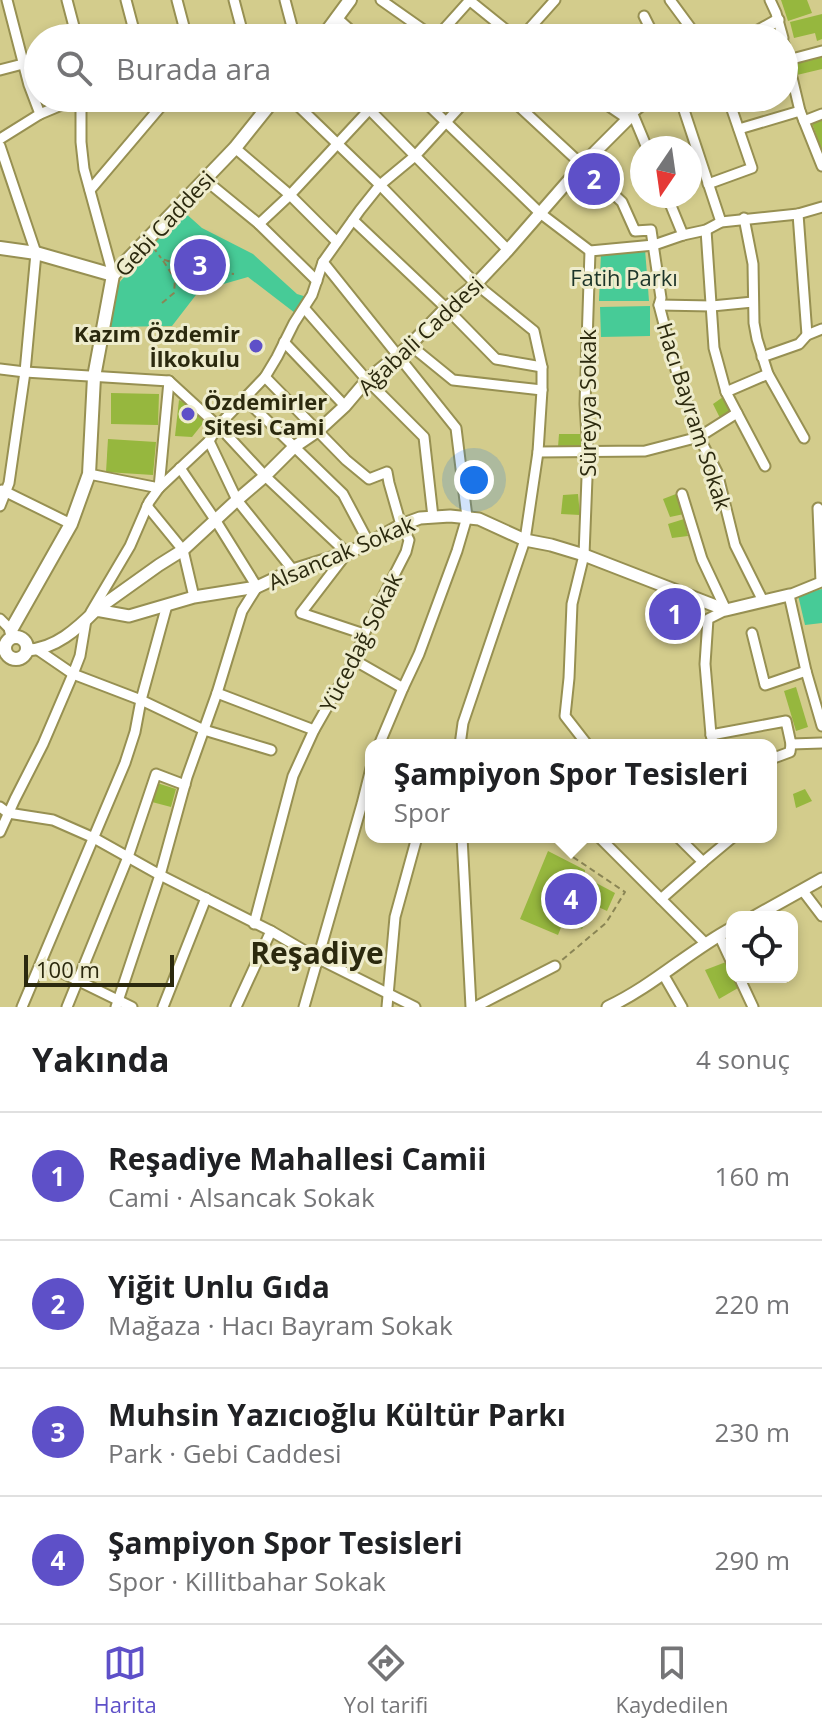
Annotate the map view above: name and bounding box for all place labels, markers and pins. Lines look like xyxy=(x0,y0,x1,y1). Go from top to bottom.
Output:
pin: 2 xyxy=(568,149,620,209)
pin: 3 xyxy=(174,235,226,295)
place label: Kazım Özdemir İlkokulu xyxy=(74,318,240,373)
marker: Kazım Özdemir İlkokulu xyxy=(247,337,265,355)
place label: Özdemirler Sitesi Cami xyxy=(204,386,327,441)
marker: Özdemirler Sitesi Cami xyxy=(179,405,197,423)
pin: 1 xyxy=(649,584,701,644)
pin: 4 xyxy=(545,869,597,929)

